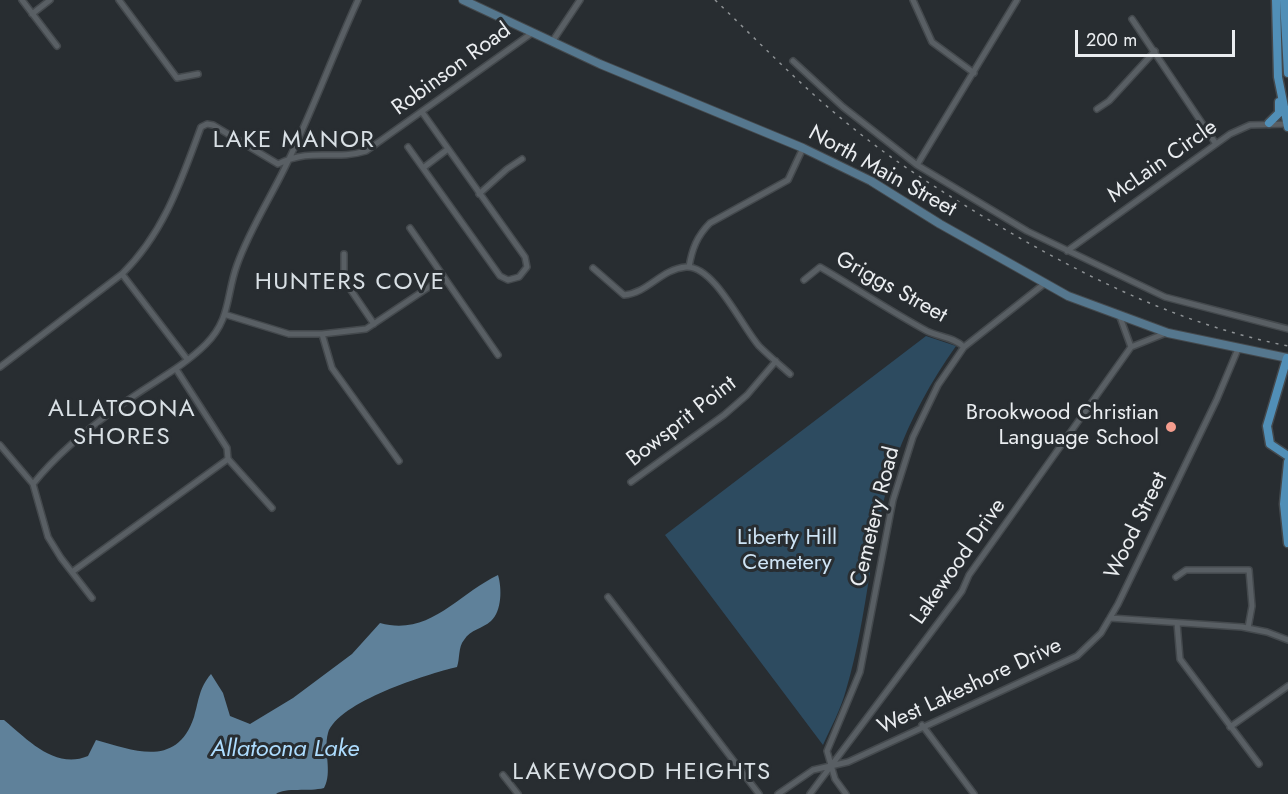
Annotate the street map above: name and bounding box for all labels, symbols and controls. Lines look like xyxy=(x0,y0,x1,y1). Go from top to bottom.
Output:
street label: Robinson Road xyxy=(387,18,517,122)
scale bar xyxy=(1078,18,1238,56)
text: 200 m xyxy=(1086,27,1137,53)
street label: McLain Circle xyxy=(1103,115,1223,209)
street label: North Main Street xyxy=(804,121,960,223)
district label: LAKE MANOR xyxy=(213,127,375,155)
street label: Griggs Street xyxy=(831,247,951,329)
district label: HUNTERS COVE xyxy=(255,269,445,297)
street label: Bowsprit Point xyxy=(622,371,742,473)
district label: ALLATOONA SHORES xyxy=(48,396,196,452)
place label: Brookwood Christian Language School xyxy=(966,401,1159,452)
marker: Brookwood Christian Language School xyxy=(1164,420,1178,434)
street label: Cemetery Road xyxy=(846,444,906,590)
street label: Wood Street xyxy=(1100,468,1174,584)
street label: Lakewood Drive xyxy=(906,494,1012,630)
park label: Liberty Hill Cemetery xyxy=(737,526,837,578)
street label: West Lakeshore Drive xyxy=(874,633,1066,741)
water label: Allatoona Lake xyxy=(211,736,359,764)
district label: LAKEWOOD HEIGHTS xyxy=(512,759,772,787)

